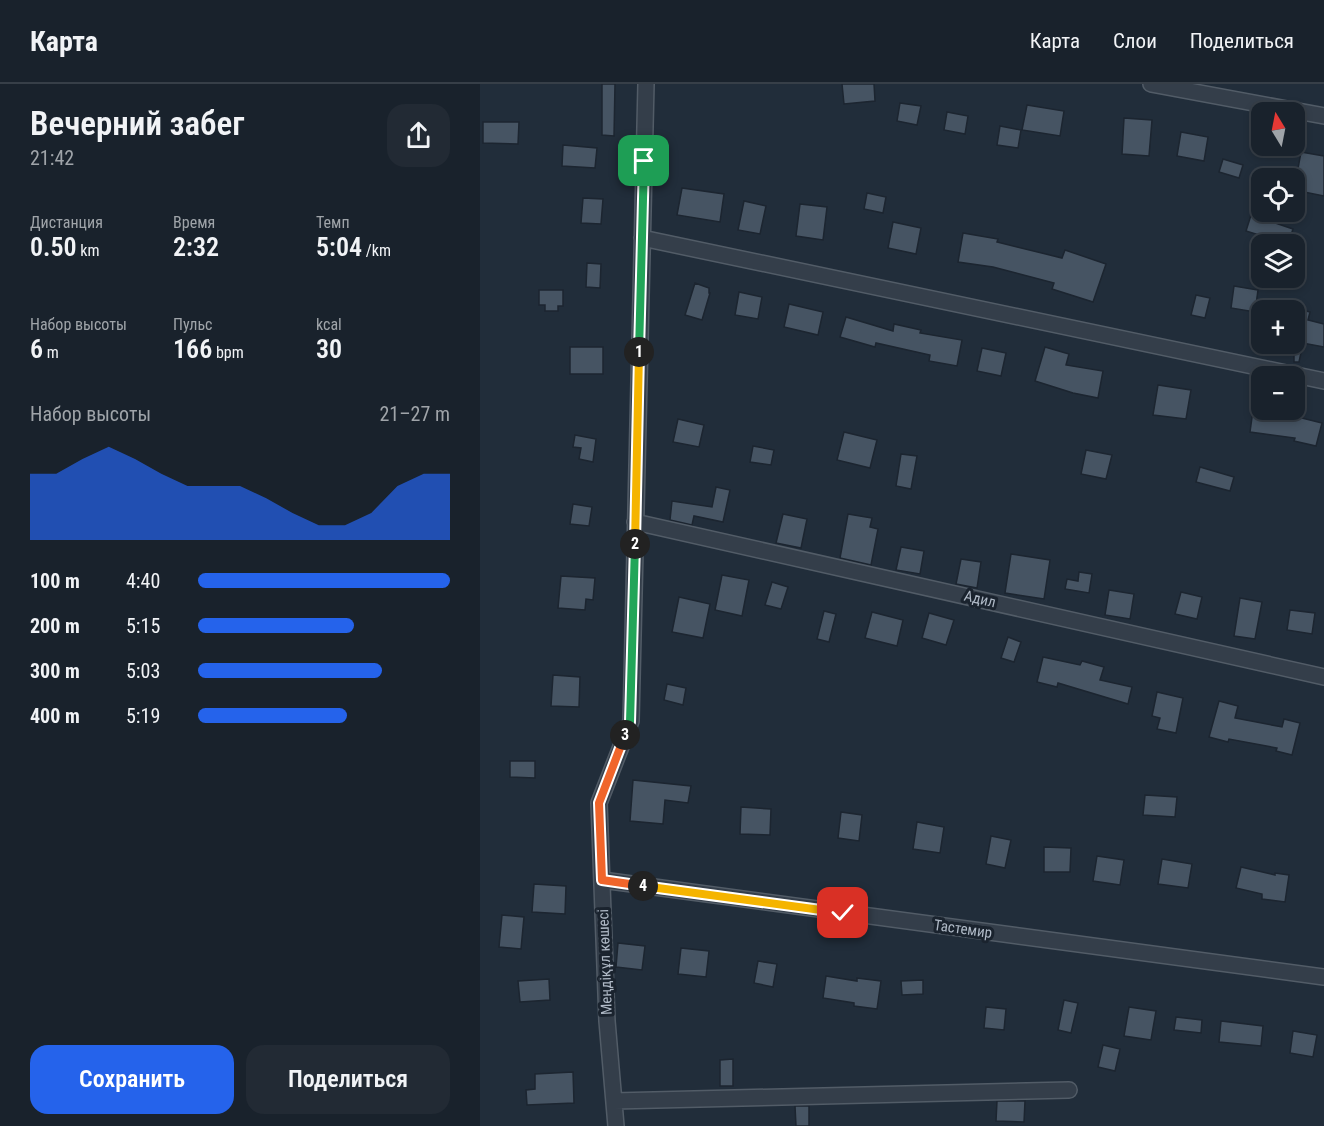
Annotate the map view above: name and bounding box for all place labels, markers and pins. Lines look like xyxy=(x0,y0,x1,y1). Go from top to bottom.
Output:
pin xyxy=(618,135,669,186)
pin: 1 xyxy=(624,337,654,367)
pin: 2 xyxy=(620,529,650,559)
pin: 3 xyxy=(610,720,640,750)
pin: 4 xyxy=(628,871,658,901)
pin xyxy=(817,887,868,938)

